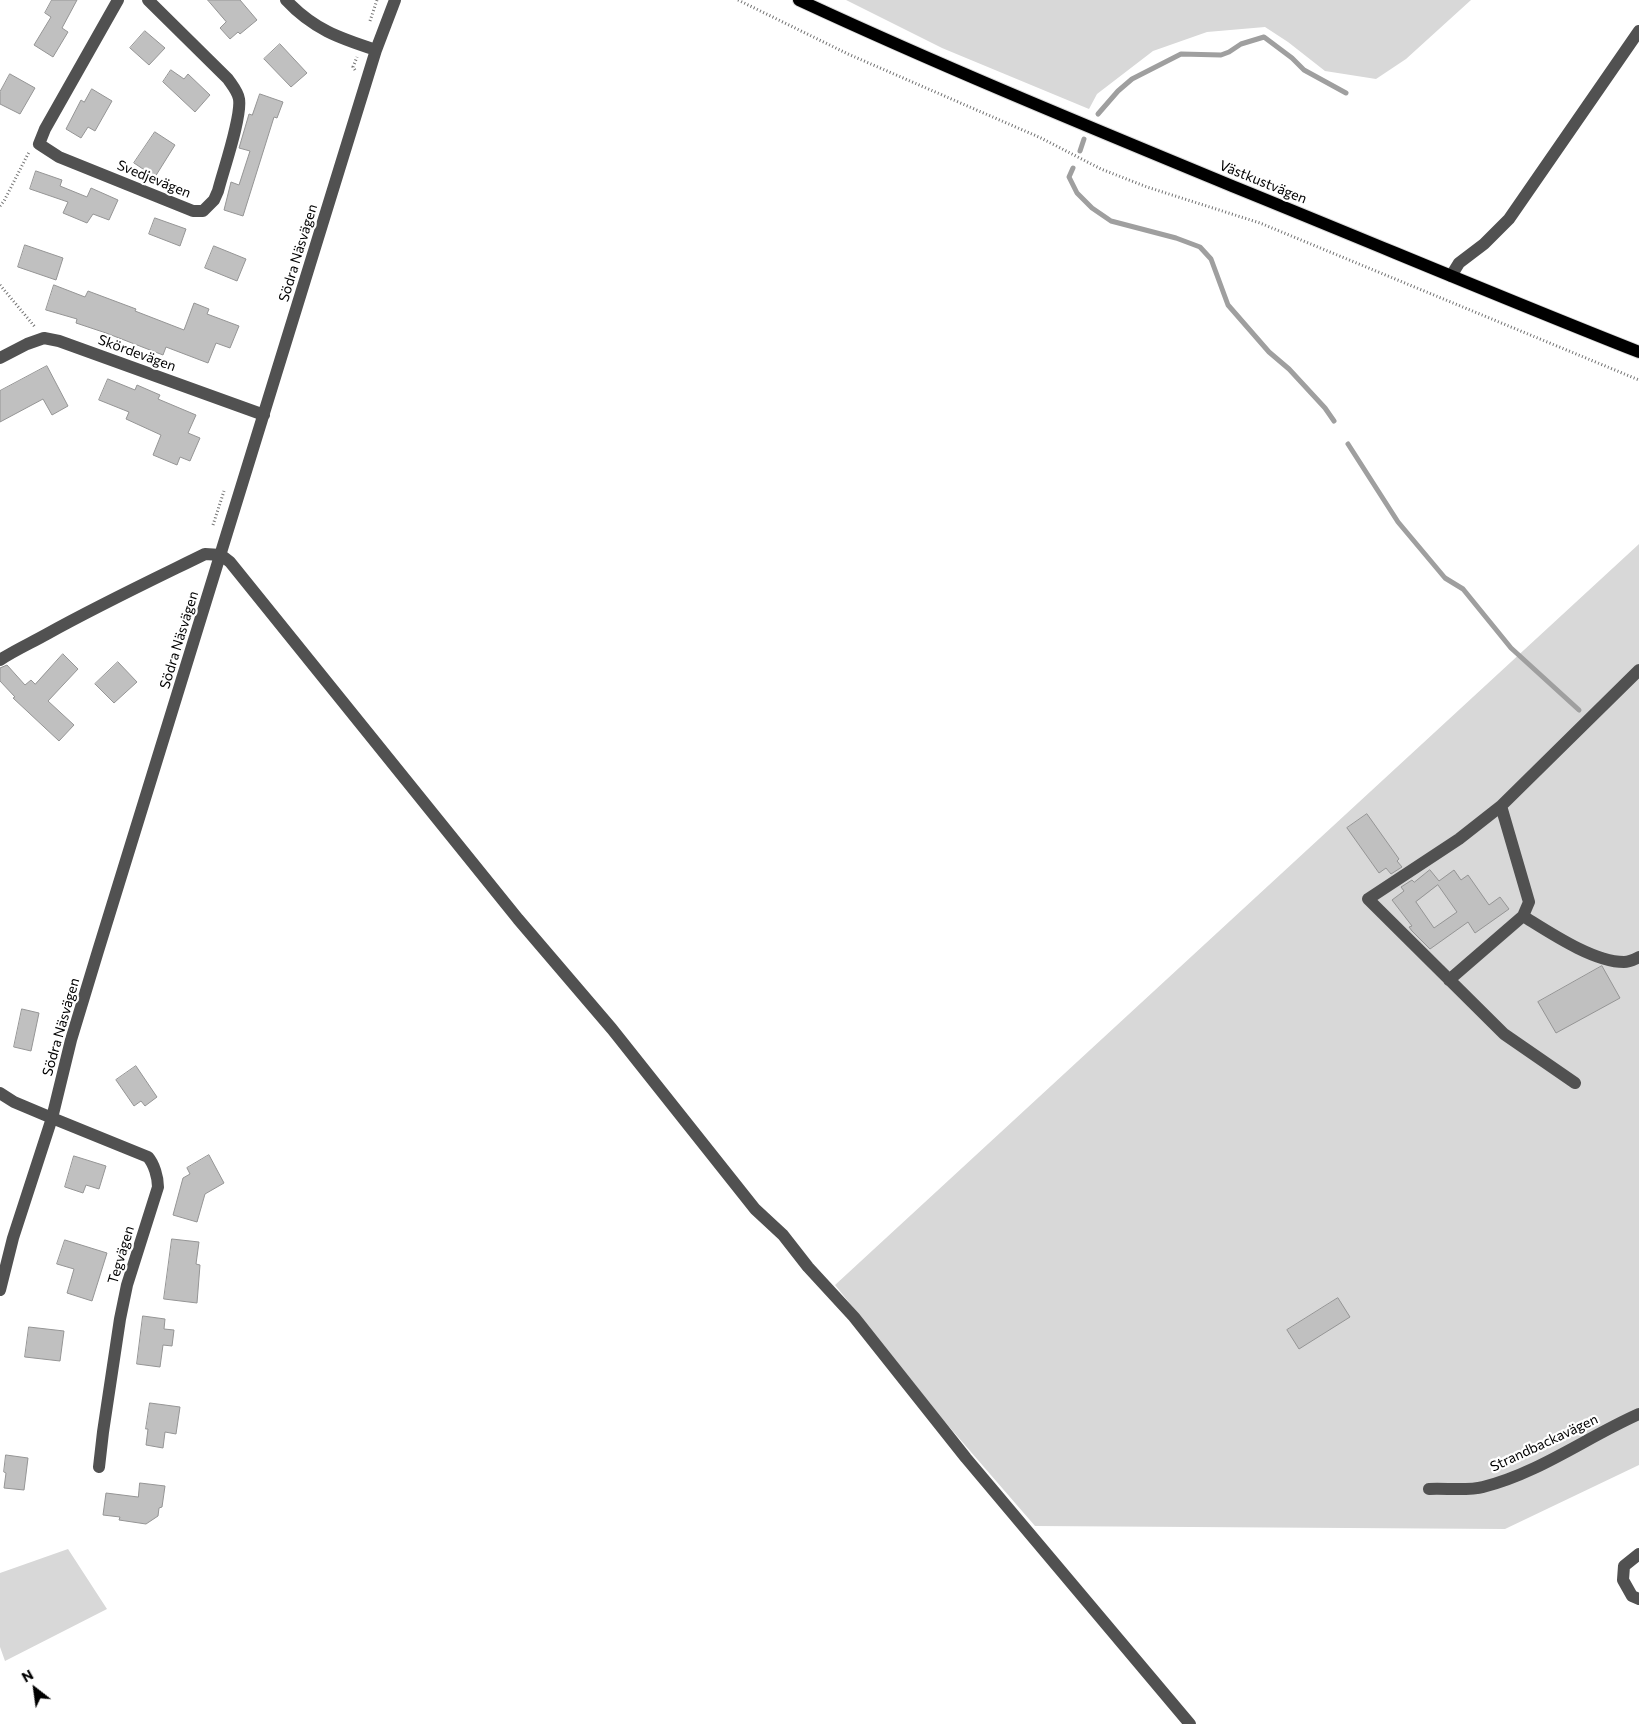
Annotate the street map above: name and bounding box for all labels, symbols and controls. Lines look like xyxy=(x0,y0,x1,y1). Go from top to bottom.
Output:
street label: Svedjevägen xyxy=(115,157,193,201)
street label: Västkustvägen xyxy=(1217,157,1309,207)
street label: Södra Näsvägen xyxy=(275,202,321,304)
street label: Skördevägen xyxy=(96,331,178,375)
street label: Södra Näsvägen xyxy=(156,589,202,691)
street label: Södra Näsvägen xyxy=(39,976,83,1078)
street label: Tegvägen xyxy=(104,1224,138,1286)
street label: Strandbackavägen xyxy=(1487,1411,1601,1475)
north arrow xyxy=(10,1664,60,1714)
text: N xyxy=(18,1666,36,1686)

